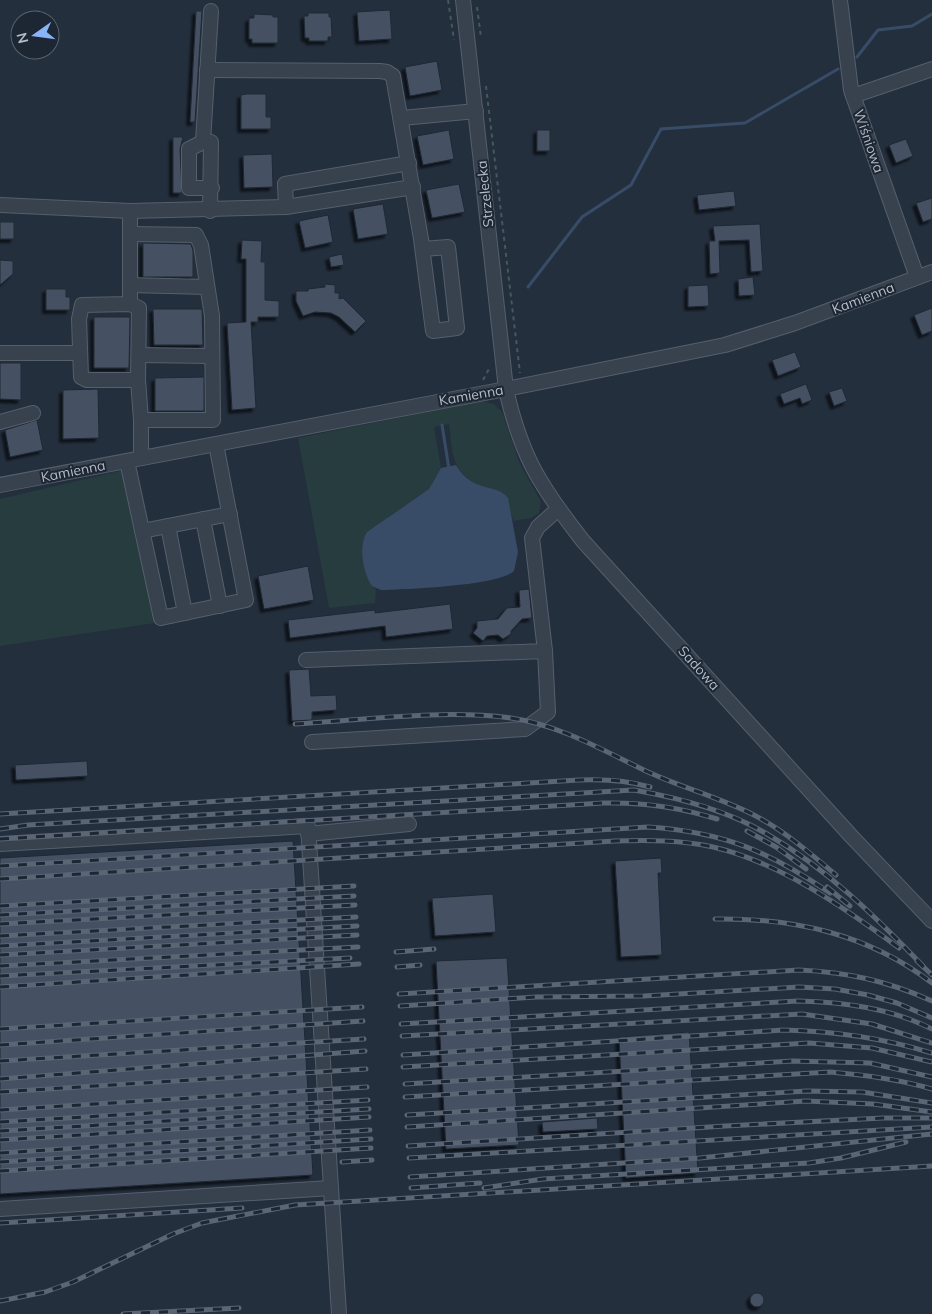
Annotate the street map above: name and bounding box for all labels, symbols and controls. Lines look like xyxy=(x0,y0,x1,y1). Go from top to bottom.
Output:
north arrow xyxy=(10,10,60,60)
text: N xyxy=(12,31,32,45)
street label: Wiśniowa xyxy=(850,107,888,175)
street label: Strzelecka xyxy=(473,160,497,228)
street label: Kamienna xyxy=(829,278,897,318)
street label: Kamienna xyxy=(437,380,505,410)
street label: Kamienna xyxy=(39,456,107,486)
street label: Sadowa xyxy=(674,642,724,694)

